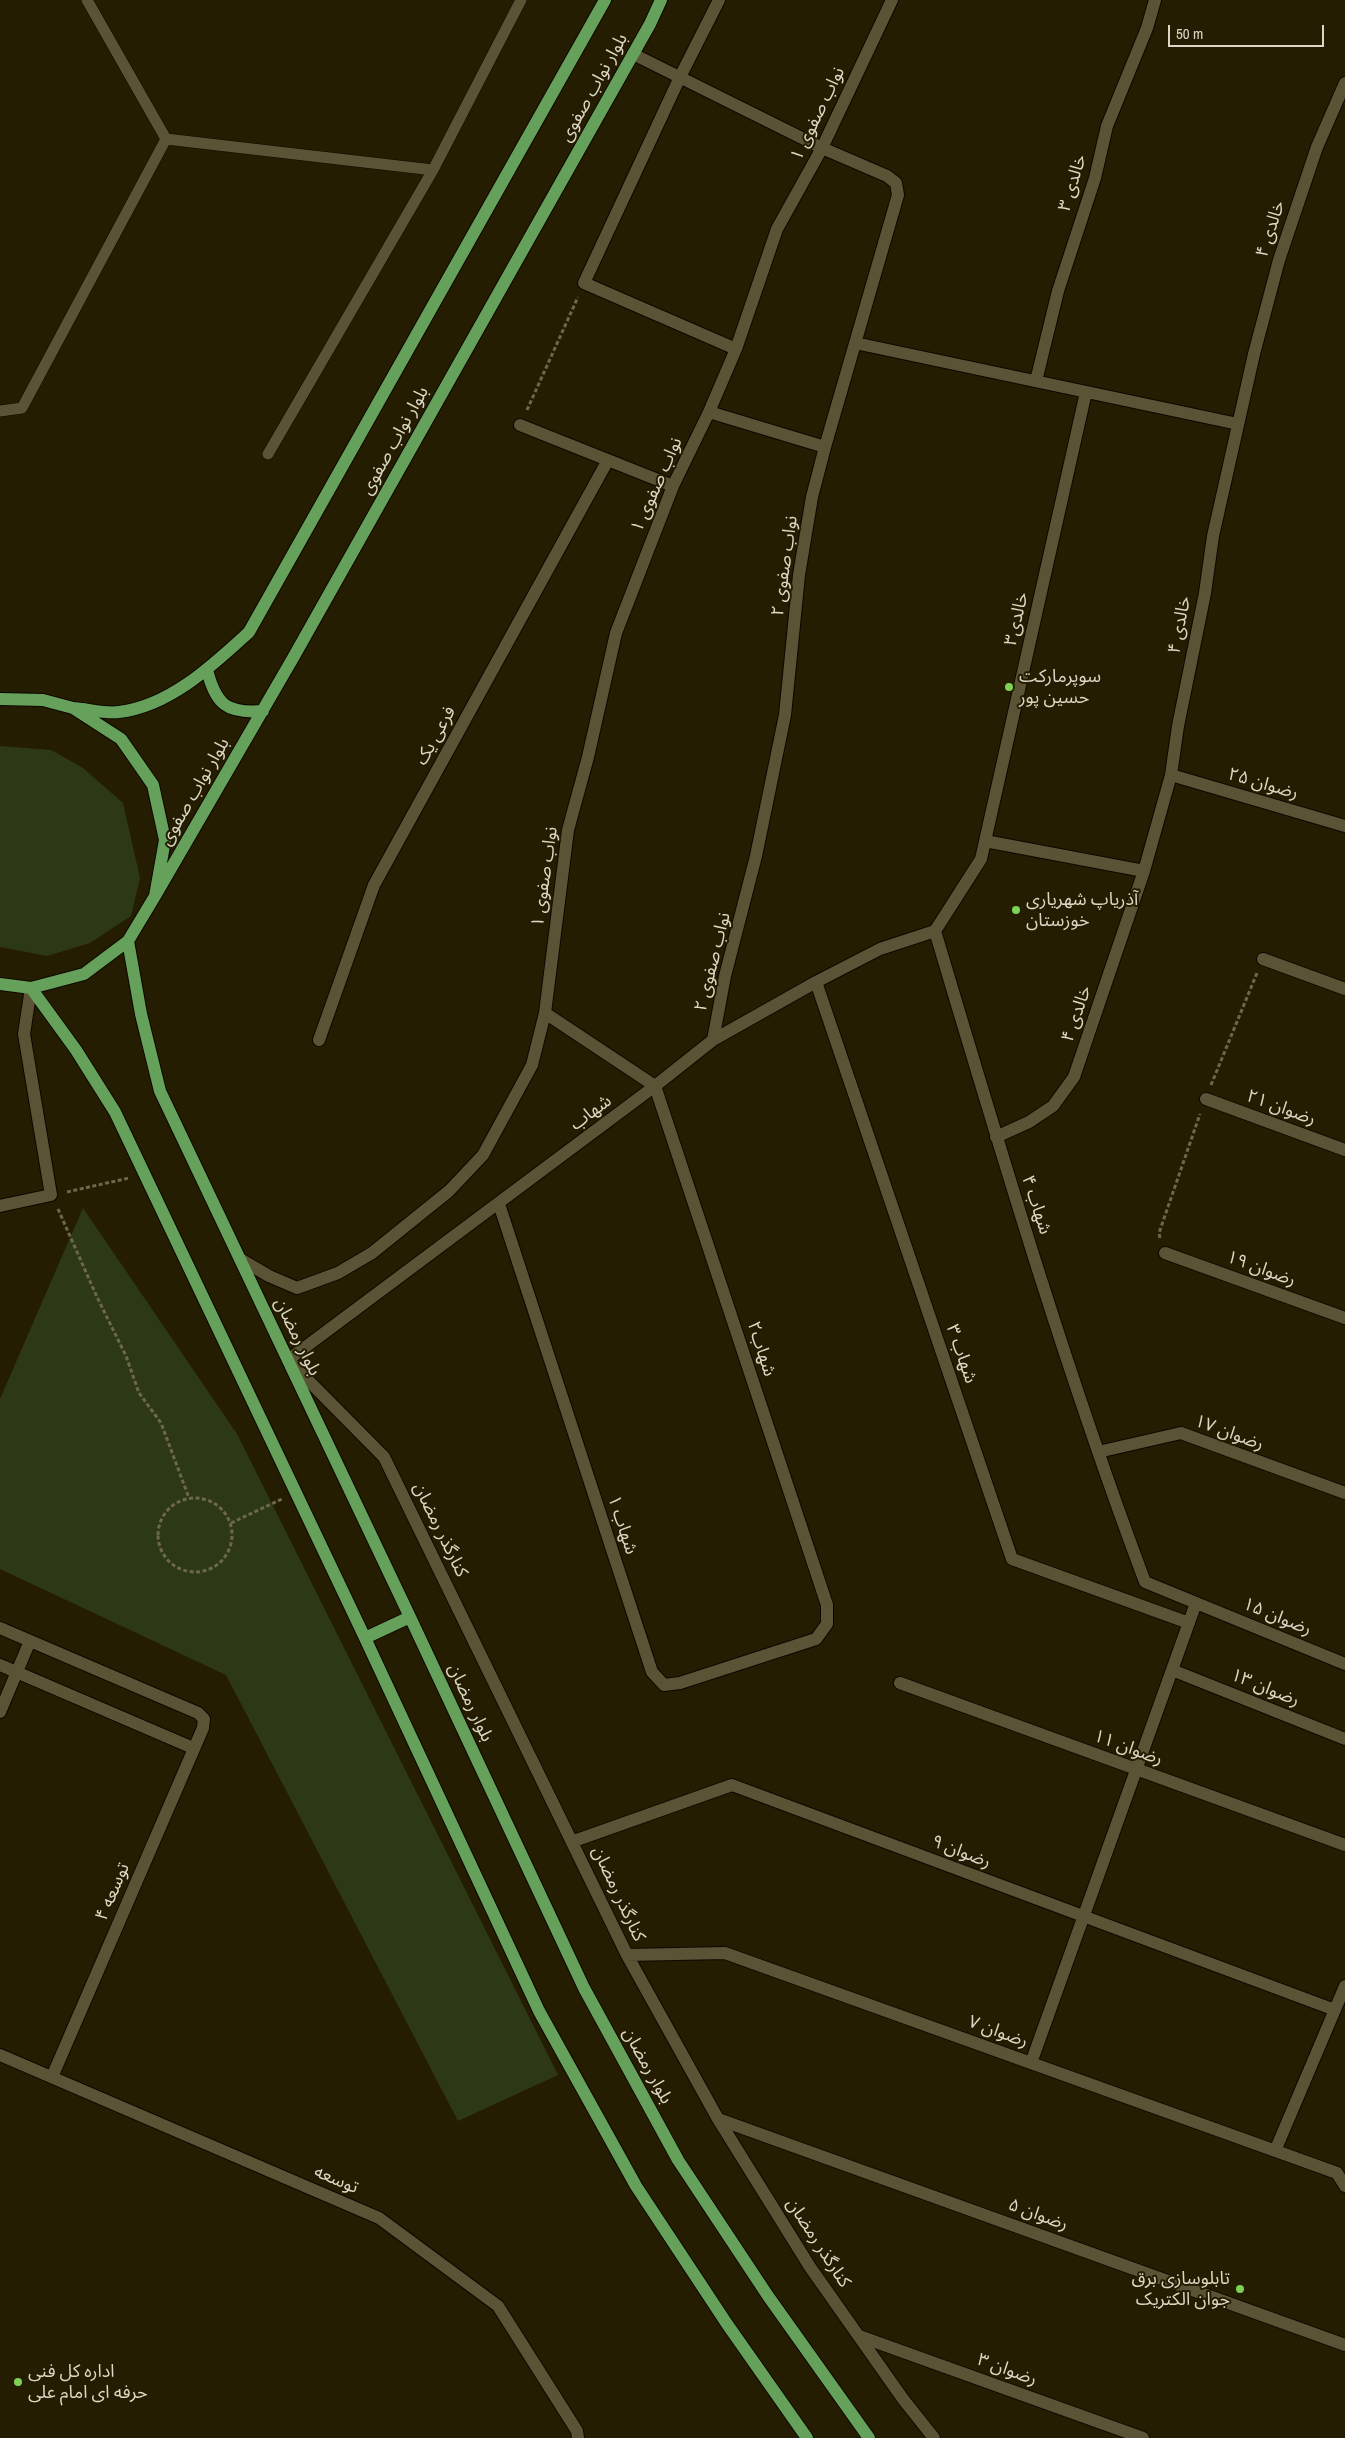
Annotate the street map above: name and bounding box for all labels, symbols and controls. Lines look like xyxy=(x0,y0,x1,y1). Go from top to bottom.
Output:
scale bar xyxy=(1170,15,1326,47)
text: 50 m xyxy=(1176,23,1203,44)
street label: بلوار نواب صفوی xyxy=(555,30,633,146)
street label: نواب صفوی ۱ xyxy=(786,64,850,164)
street label: خالدی ۳ xyxy=(1054,152,1092,214)
street label: خالدی ۴ xyxy=(1252,198,1290,260)
street label: بلوار نواب صفوی xyxy=(356,383,434,499)
street label: نواب صفوی ۱ xyxy=(627,434,687,536)
street label: نواب صفوی ۲ xyxy=(767,514,803,618)
street label: خالدی۳ xyxy=(1000,590,1034,648)
street label: خالدی ۴ xyxy=(1164,594,1196,656)
place label: سوپرمارکت حسین پور xyxy=(1019,666,1101,709)
marker: سوپرمارکت حسین پور xyxy=(1003,681,1015,693)
street label: فرعی یک xyxy=(411,703,461,769)
street label: بلوار نواب صفوی xyxy=(155,734,235,850)
street label: رضوان ۲۵ xyxy=(1225,764,1301,804)
street label: نواب صفوی ۱ xyxy=(527,825,563,929)
place label: آذریاپ شهریاری خوزستان xyxy=(1026,889,1138,932)
marker: آذریاپ شهریاری خوزستان xyxy=(1010,904,1022,916)
street label: نواب صفوی ۲ xyxy=(690,910,736,1014)
street label: خالدی ۴ xyxy=(1057,983,1097,1045)
street label: رضوان ۲۱ xyxy=(1243,1086,1319,1130)
street label: شهاب xyxy=(566,1090,616,1136)
street label: شهاب ۴ xyxy=(1016,1173,1056,1237)
street label: رضوان ۱۹ xyxy=(1223,1247,1299,1291)
street label: بلوار رمضان xyxy=(269,1295,325,1379)
street label: شهاب۲ xyxy=(742,1319,780,1379)
street label: شهاب ۳ xyxy=(941,1322,981,1386)
street label: رضوان ۱۷ xyxy=(1191,1411,1267,1455)
street label: کنارگذر رمضان xyxy=(408,1479,472,1581)
street label: شهاب ۱ xyxy=(602,1493,642,1557)
street label: رضوان ۱۵ xyxy=(1240,1593,1314,1641)
street label: بلوار رمضان xyxy=(443,1660,497,1746)
street label: رضوان ۱۳ xyxy=(1228,1664,1302,1712)
street label: رضوان ۱۱ xyxy=(1090,1726,1166,1770)
street label: رضوان ۹ xyxy=(928,1831,994,1873)
street label: کنارگذر رمضان xyxy=(587,1843,649,1945)
street label: توسعه ۴ xyxy=(91,1860,135,1924)
street label: رضوان ۷ xyxy=(965,2011,1031,2053)
street label: بلوار رمضان xyxy=(617,2024,677,2108)
street label: توسعه xyxy=(311,2161,361,2199)
street label: کنارگذر رمضان xyxy=(781,2194,855,2292)
street label: رضوان ۵ xyxy=(1005,2194,1071,2236)
place label: تابلوسازی برق جوان الکتریک xyxy=(1132,2268,1230,2310)
marker: تابلوسازی برق جوان الکتریک xyxy=(1234,2283,1246,2295)
street label: رضوان ۳ xyxy=(974,2349,1040,2391)
place label: اداره کل فنی حرفه ای امام علی xyxy=(28,2361,148,2404)
marker: اداره کل فنی حرفه ای امام علی xyxy=(12,2376,24,2388)

